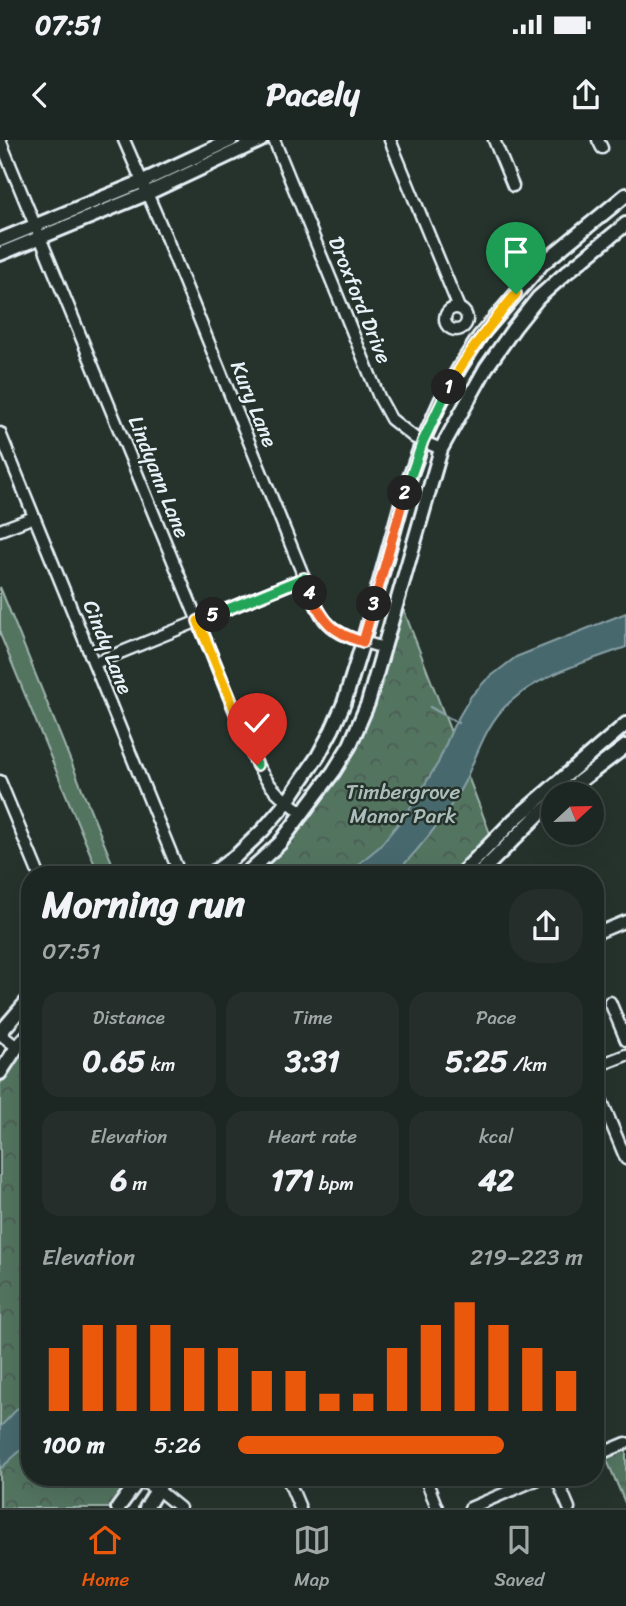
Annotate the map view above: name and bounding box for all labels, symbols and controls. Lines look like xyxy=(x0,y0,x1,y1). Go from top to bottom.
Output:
text: 07:51 xyxy=(35,2,101,48)
text: Pacely xyxy=(266,66,360,123)
icon: back xyxy=(21,76,59,114)
icon: share xyxy=(567,76,605,114)
pin xyxy=(486,222,546,294)
street label: Droxford Drive xyxy=(317,230,403,370)
icon: arrive xyxy=(497,233,535,271)
street label: Kury Lane xyxy=(219,355,289,453)
pin: 1 xyxy=(432,370,466,404)
text: 1 xyxy=(444,370,453,403)
street label: Lindyann Lane xyxy=(117,410,201,544)
pin: 2 xyxy=(388,476,422,510)
text: 2 xyxy=(399,476,410,509)
pin: 4 xyxy=(292,575,328,610)
text: 4 xyxy=(304,576,315,609)
pin: 3 xyxy=(356,587,392,622)
text: 3 xyxy=(368,587,379,620)
street label: Cindy Lane xyxy=(72,594,144,700)
pin: 5 xyxy=(196,598,230,632)
text: 5 xyxy=(207,598,218,631)
pin xyxy=(227,693,287,765)
icon: check xyxy=(238,704,276,742)
park label: Timbergrove Manor Park xyxy=(346,773,460,835)
north arrow xyxy=(541,782,604,845)
map controls xyxy=(541,782,604,845)
text: Morning run xyxy=(42,871,245,938)
button: share xyxy=(509,889,583,963)
text: 07:51 xyxy=(42,931,101,972)
text: Distance xyxy=(93,1001,165,1034)
text: Time xyxy=(292,1001,333,1034)
text: Pace xyxy=(476,1001,516,1034)
text: 0.65 xyxy=(82,1034,146,1088)
text: 3:31 xyxy=(285,1034,340,1088)
text: 5:25 xyxy=(445,1034,508,1088)
text: km xyxy=(146,1048,175,1081)
text: /km xyxy=(508,1048,547,1081)
text: Elevation xyxy=(90,1120,167,1153)
text: Heart rate xyxy=(268,1120,357,1153)
text: kcal xyxy=(479,1120,513,1153)
text: 6 xyxy=(111,1153,128,1207)
text: 171 xyxy=(271,1153,314,1207)
text: 42 xyxy=(478,1153,514,1207)
text: m xyxy=(128,1167,147,1200)
text: bpm xyxy=(314,1167,354,1200)
text: Elevation xyxy=(42,1237,135,1278)
text: 219–223 m xyxy=(470,1237,583,1278)
text: 100 m xyxy=(42,1425,105,1466)
text: 5:26 xyxy=(154,1425,201,1466)
tab: Home xyxy=(82,1521,129,1596)
tab: Map xyxy=(293,1521,331,1596)
tab: Saved xyxy=(494,1521,544,1596)

